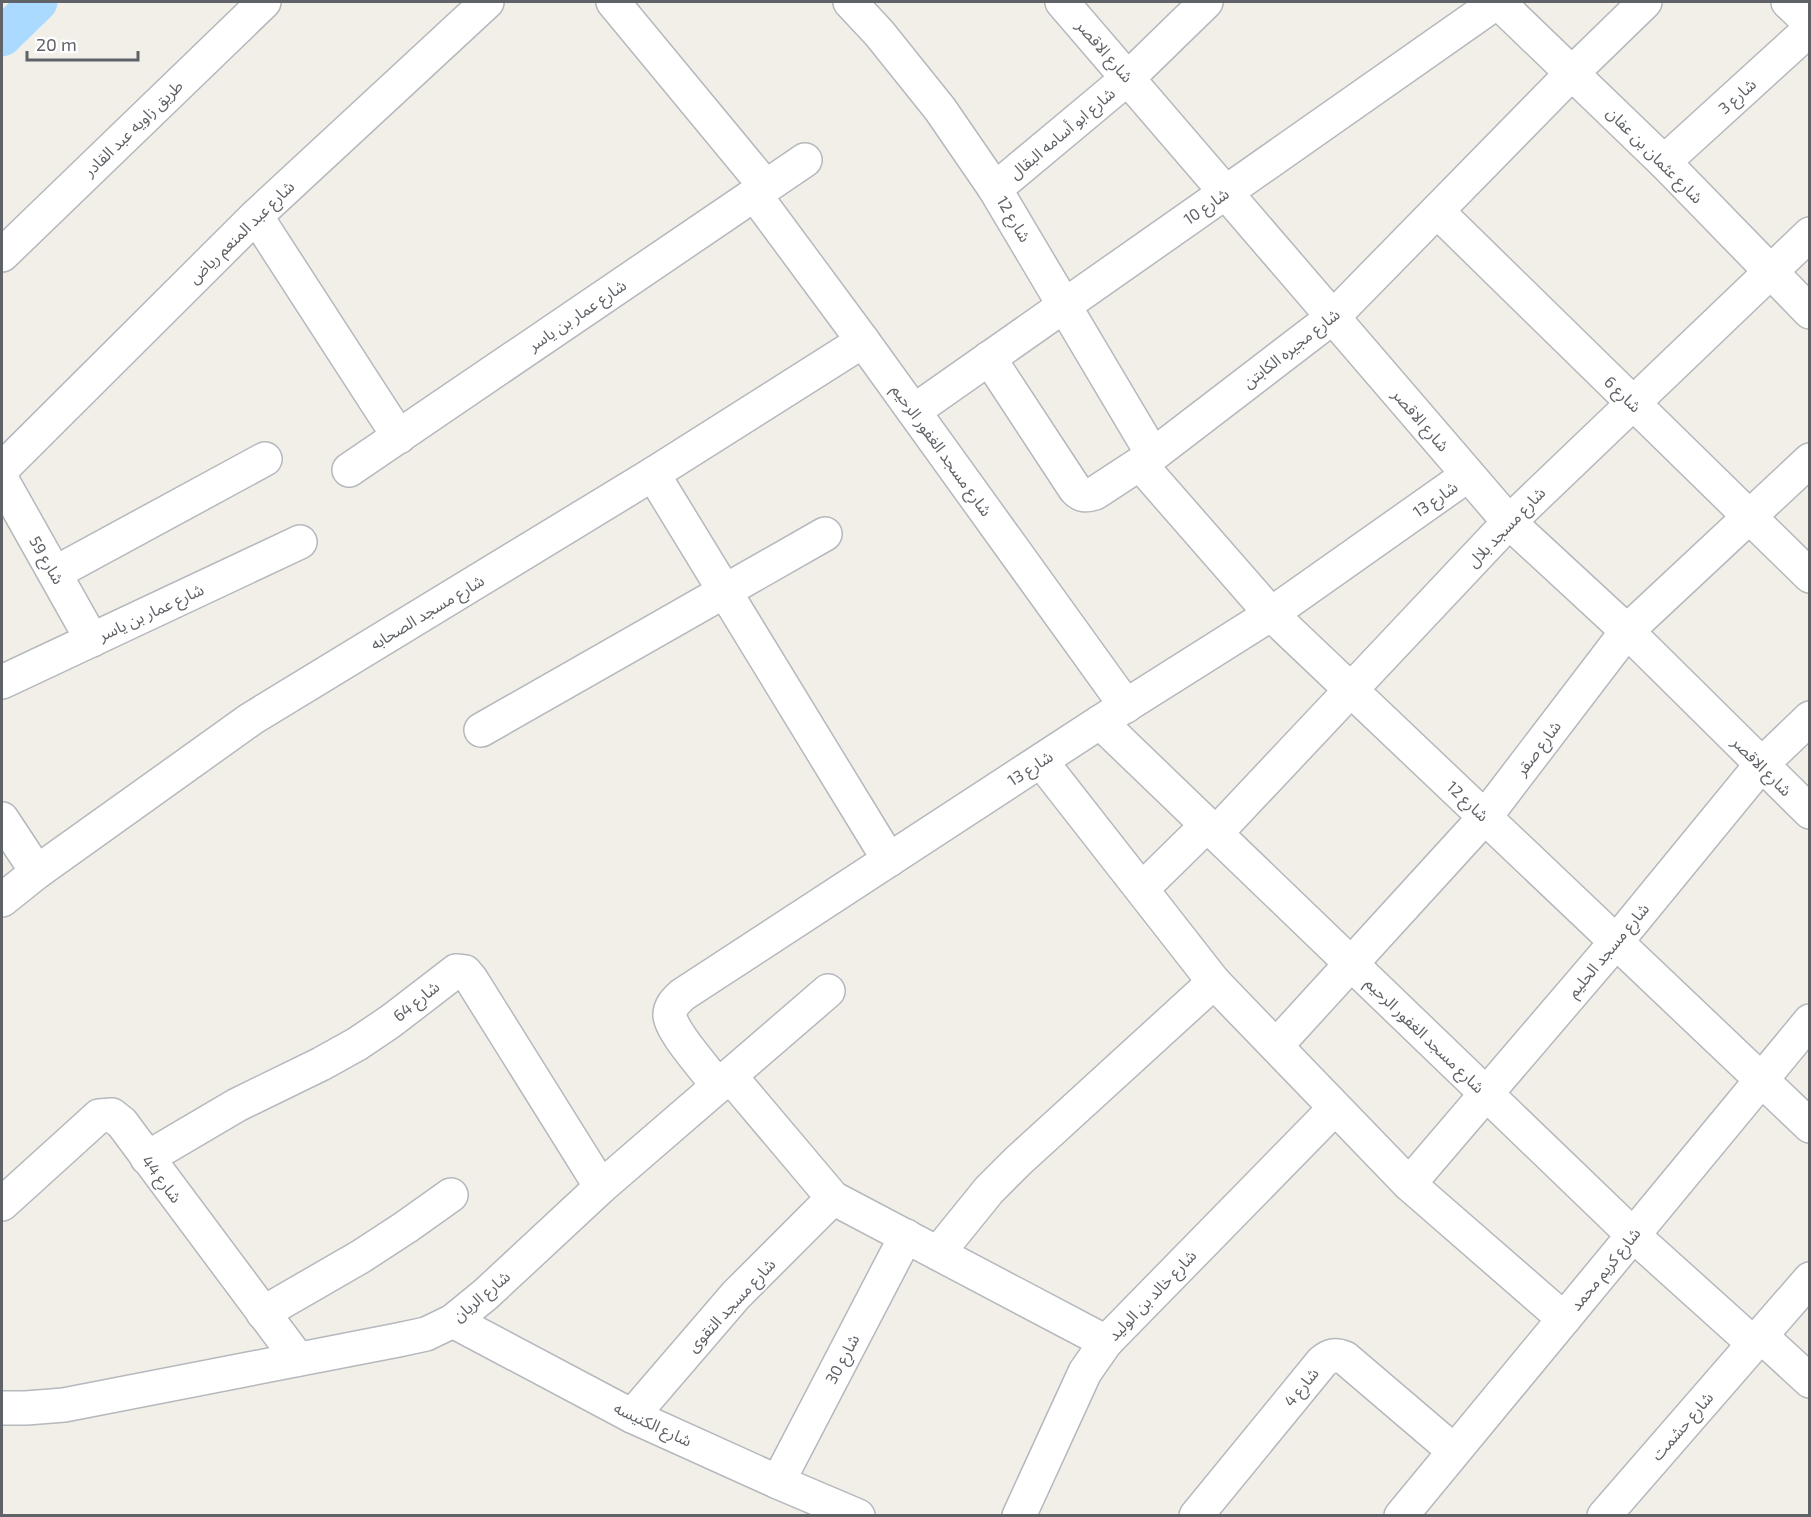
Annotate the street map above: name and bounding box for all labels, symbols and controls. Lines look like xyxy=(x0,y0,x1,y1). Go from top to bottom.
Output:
street label: شارع الاقصر xyxy=(1069,15,1138,88)
scale bar xyxy=(27,24,138,62)
text: 20 m xyxy=(36,33,77,55)
street label: شارع 3 xyxy=(1714,74,1762,120)
street label: طريق زاويه عبد القادر xyxy=(79,75,188,182)
street label: شارع ابو أسامه البقال xyxy=(1005,83,1121,185)
street label: شارع عثمان بن عفان xyxy=(1600,103,1707,210)
street label: شارع عبد المنعم رياض xyxy=(184,176,300,290)
street label: شارع 10 xyxy=(1179,183,1234,231)
street label: شارع 12 xyxy=(990,192,1035,247)
street label: شارع عمار بن ياسر xyxy=(523,275,632,358)
street label: شارع مجيره الكابتن xyxy=(1238,304,1345,394)
street label: شارع 6 xyxy=(1598,372,1646,419)
street label: شارع مسجد الغفور الرحيم xyxy=(885,380,997,522)
street label: شارع الاقصر xyxy=(1385,384,1454,457)
street label: شارع 13 xyxy=(1409,476,1463,524)
street label: شارع مسجد بلال xyxy=(1463,483,1551,573)
street label: شارع 59 xyxy=(23,532,69,589)
street label: شارع مسجد الصحابه xyxy=(367,570,489,656)
street label: شارع عمار بن ياسر xyxy=(94,579,208,648)
street label: شارع صقر xyxy=(1510,717,1567,782)
street label: شارع الاقصر xyxy=(1725,731,1796,802)
street label: شارع 13 xyxy=(1004,746,1058,793)
street label: شارع 12 xyxy=(1441,777,1493,828)
street label: شارع مسجد الحليم xyxy=(1563,899,1656,1003)
street label: شارع مسجد الغفور الرحيم xyxy=(1359,973,1489,1099)
street label: شارع 64 xyxy=(389,976,445,1028)
street label: شارع 44 xyxy=(135,1151,186,1209)
street label: شارع كريم محمد xyxy=(1565,1223,1647,1316)
street label: شارع خالد بن الوليد xyxy=(1104,1245,1203,1347)
street label: شارع مسجد التقوى xyxy=(683,1254,782,1358)
street label: شارع الريان xyxy=(448,1266,516,1328)
street label: شارع 30 xyxy=(821,1331,866,1389)
street label: شارع 4 xyxy=(1279,1363,1325,1413)
street label: شارع حشمت xyxy=(1647,1388,1720,1466)
street label: شارع الكنيسه xyxy=(610,1397,695,1453)

